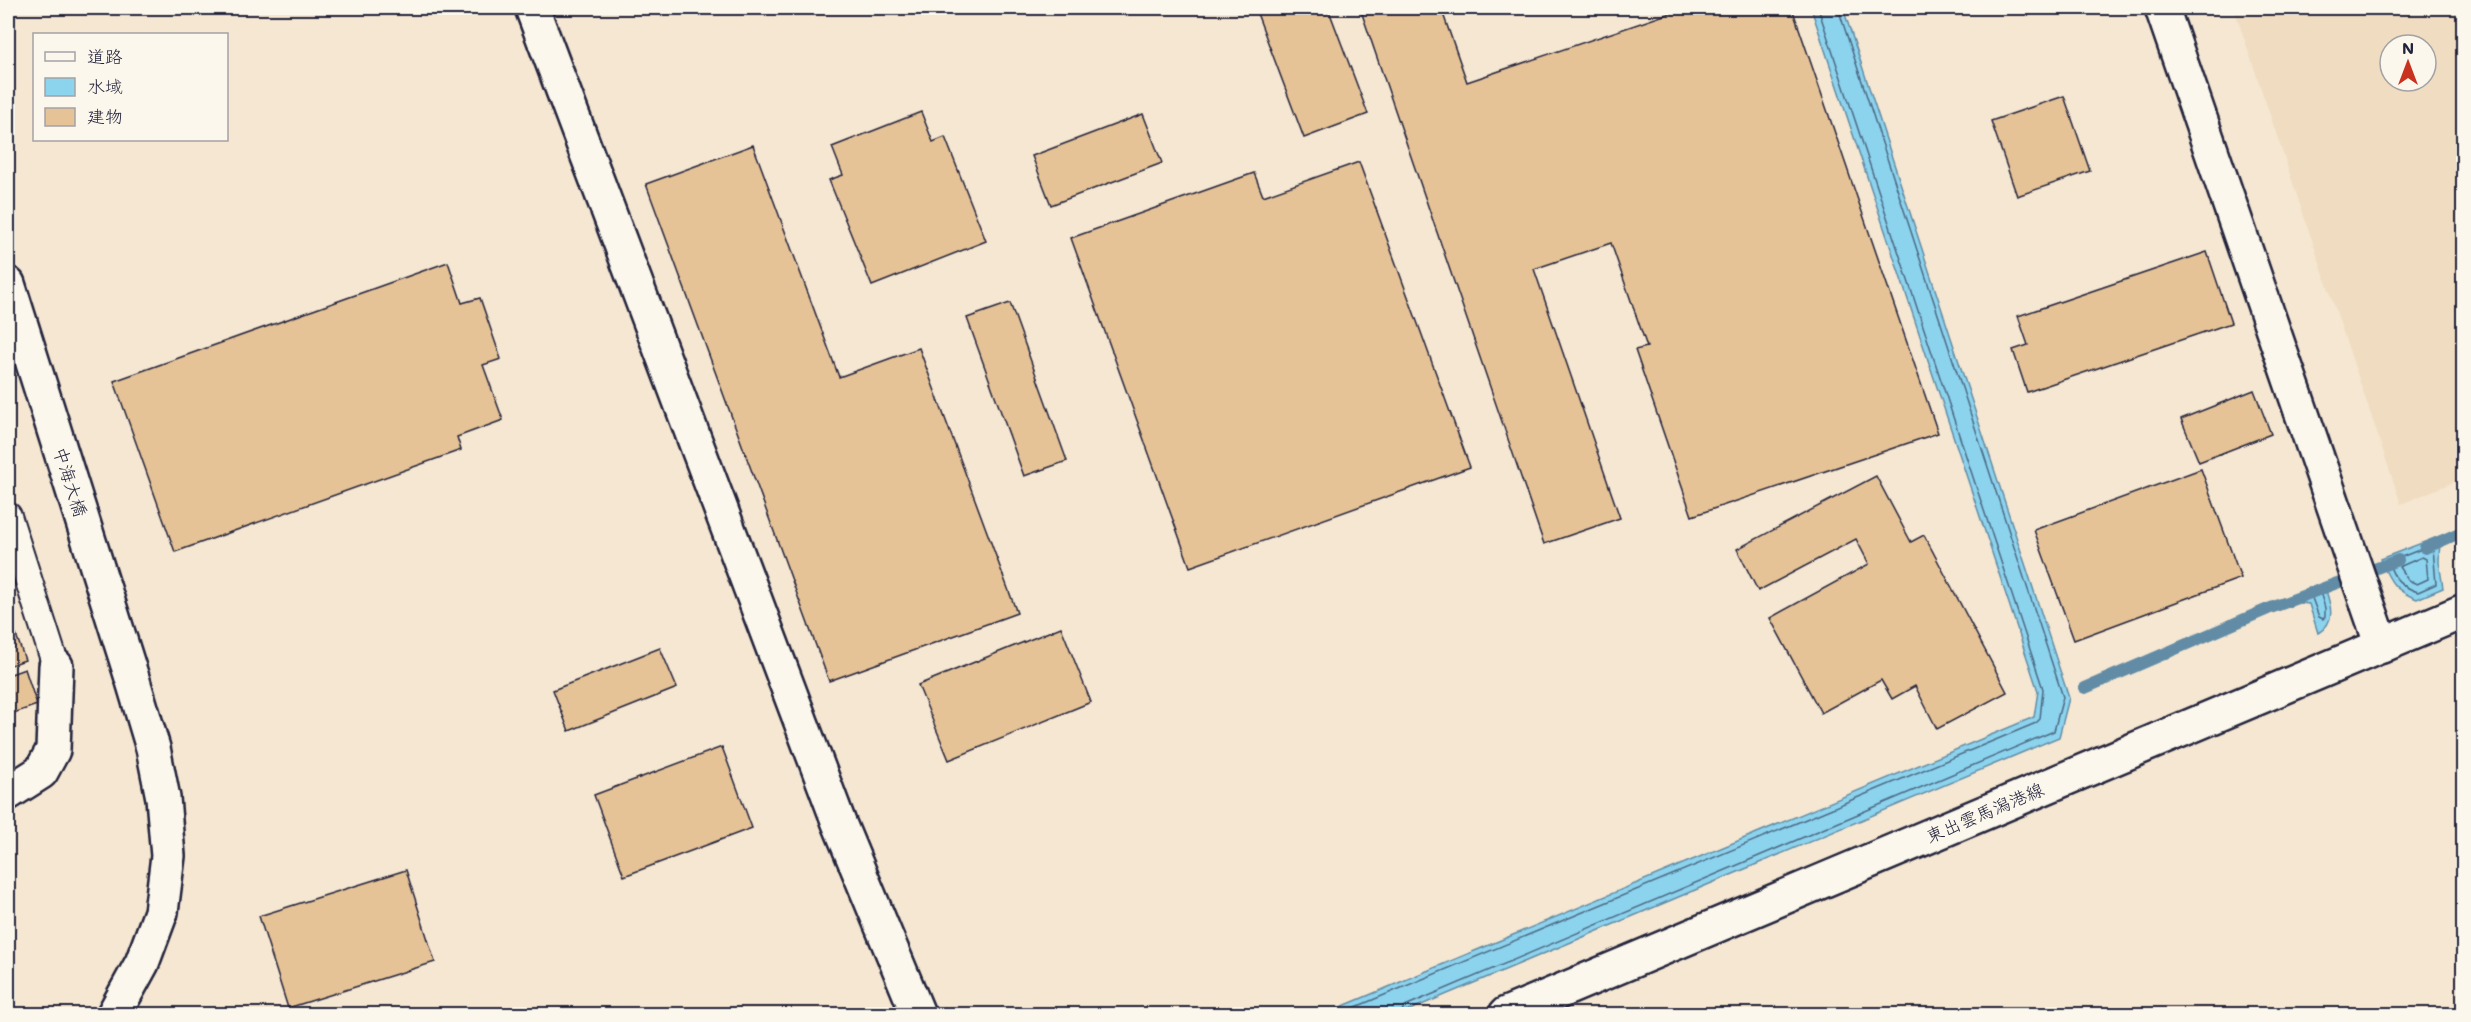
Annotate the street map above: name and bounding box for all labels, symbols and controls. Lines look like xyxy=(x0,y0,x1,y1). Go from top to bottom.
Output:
legend xyxy=(33,33,228,141)
north arrow xyxy=(2378,33,2438,93)
text: N xyxy=(2402,37,2414,58)
text: 道路 xyxy=(87,44,123,68)
text: 水域 xyxy=(87,74,123,98)
text: 建物 xyxy=(87,104,123,128)
street label: 中海大橋 xyxy=(48,444,93,520)
street label: 東出雲馬潟港線 xyxy=(1922,776,2047,848)

